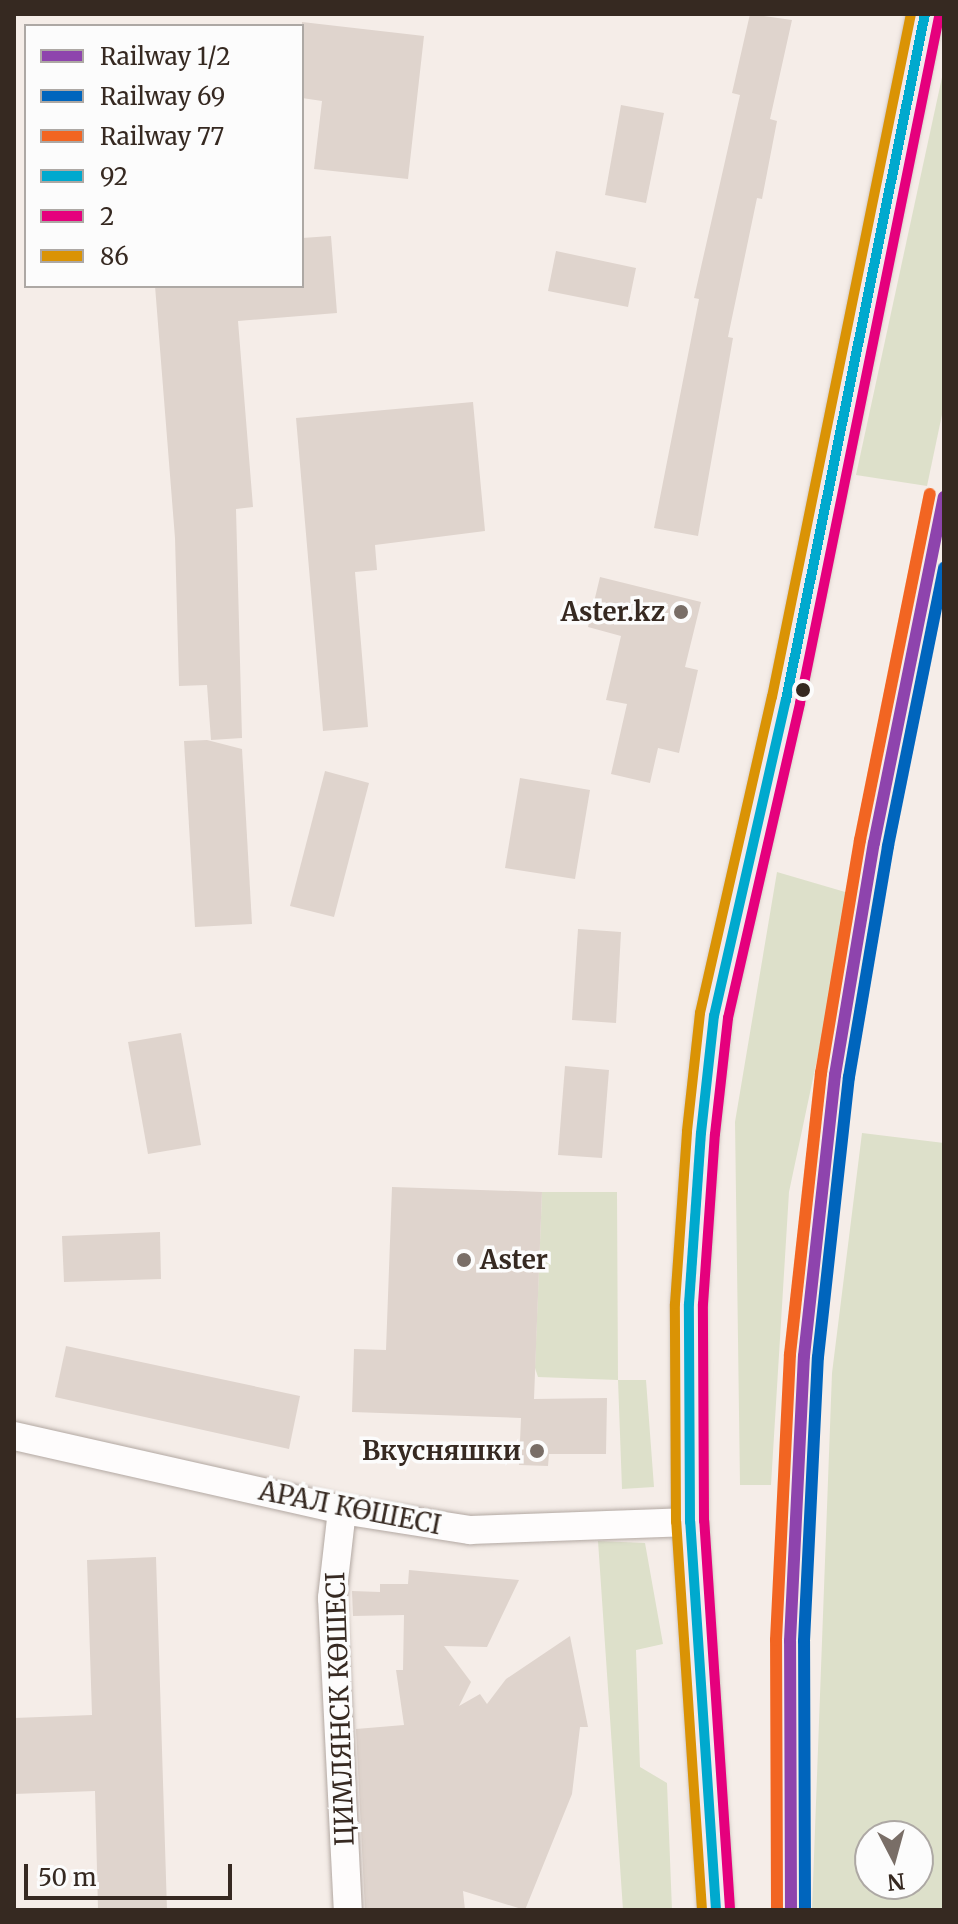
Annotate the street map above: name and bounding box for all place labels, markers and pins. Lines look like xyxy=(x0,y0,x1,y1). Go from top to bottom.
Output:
place label: Aster.kz xyxy=(561,596,665,628)
marker: Aster.kz xyxy=(672,603,690,621)
unlabelled marker xyxy=(795,682,811,698)
place label: Aster xyxy=(480,1244,548,1276)
marker: Aster xyxy=(455,1251,473,1269)
place label: Вкусняшки xyxy=(362,1435,521,1467)
marker: Вкусняшки xyxy=(528,1442,546,1460)

